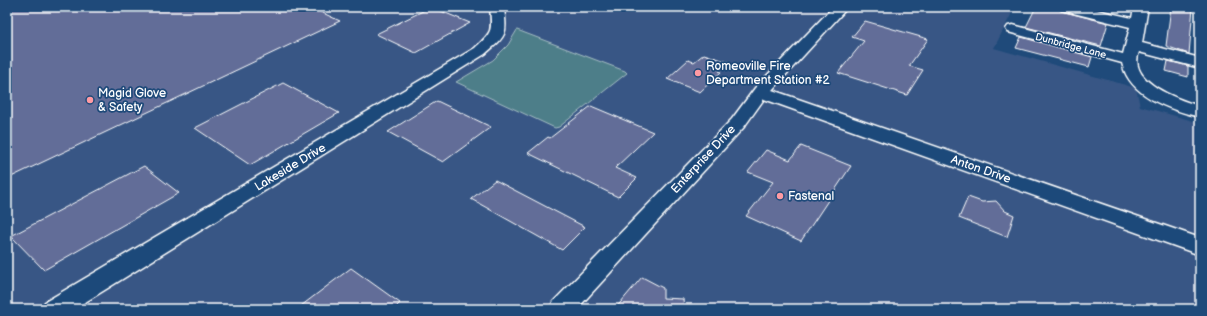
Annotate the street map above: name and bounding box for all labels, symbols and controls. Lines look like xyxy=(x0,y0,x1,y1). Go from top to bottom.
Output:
street label: Dunbridge Lane xyxy=(1034,31,1108,61)
place label: Romeoville Fire Department Station #2 xyxy=(706,59,830,88)
marker: Romeoville Fire Department Station #2 xyxy=(693,68,703,78)
place label: Magid Glove & Safety xyxy=(98,86,166,115)
marker: Magid Glove & Safety xyxy=(85,95,95,105)
street label: Enterprise Drive xyxy=(668,122,739,197)
street label: Lakeside Drive xyxy=(252,140,329,195)
street label: Anton Drive xyxy=(949,152,1013,187)
place label: Fastenal xyxy=(788,189,834,204)
marker: Fastenal xyxy=(775,191,785,201)

